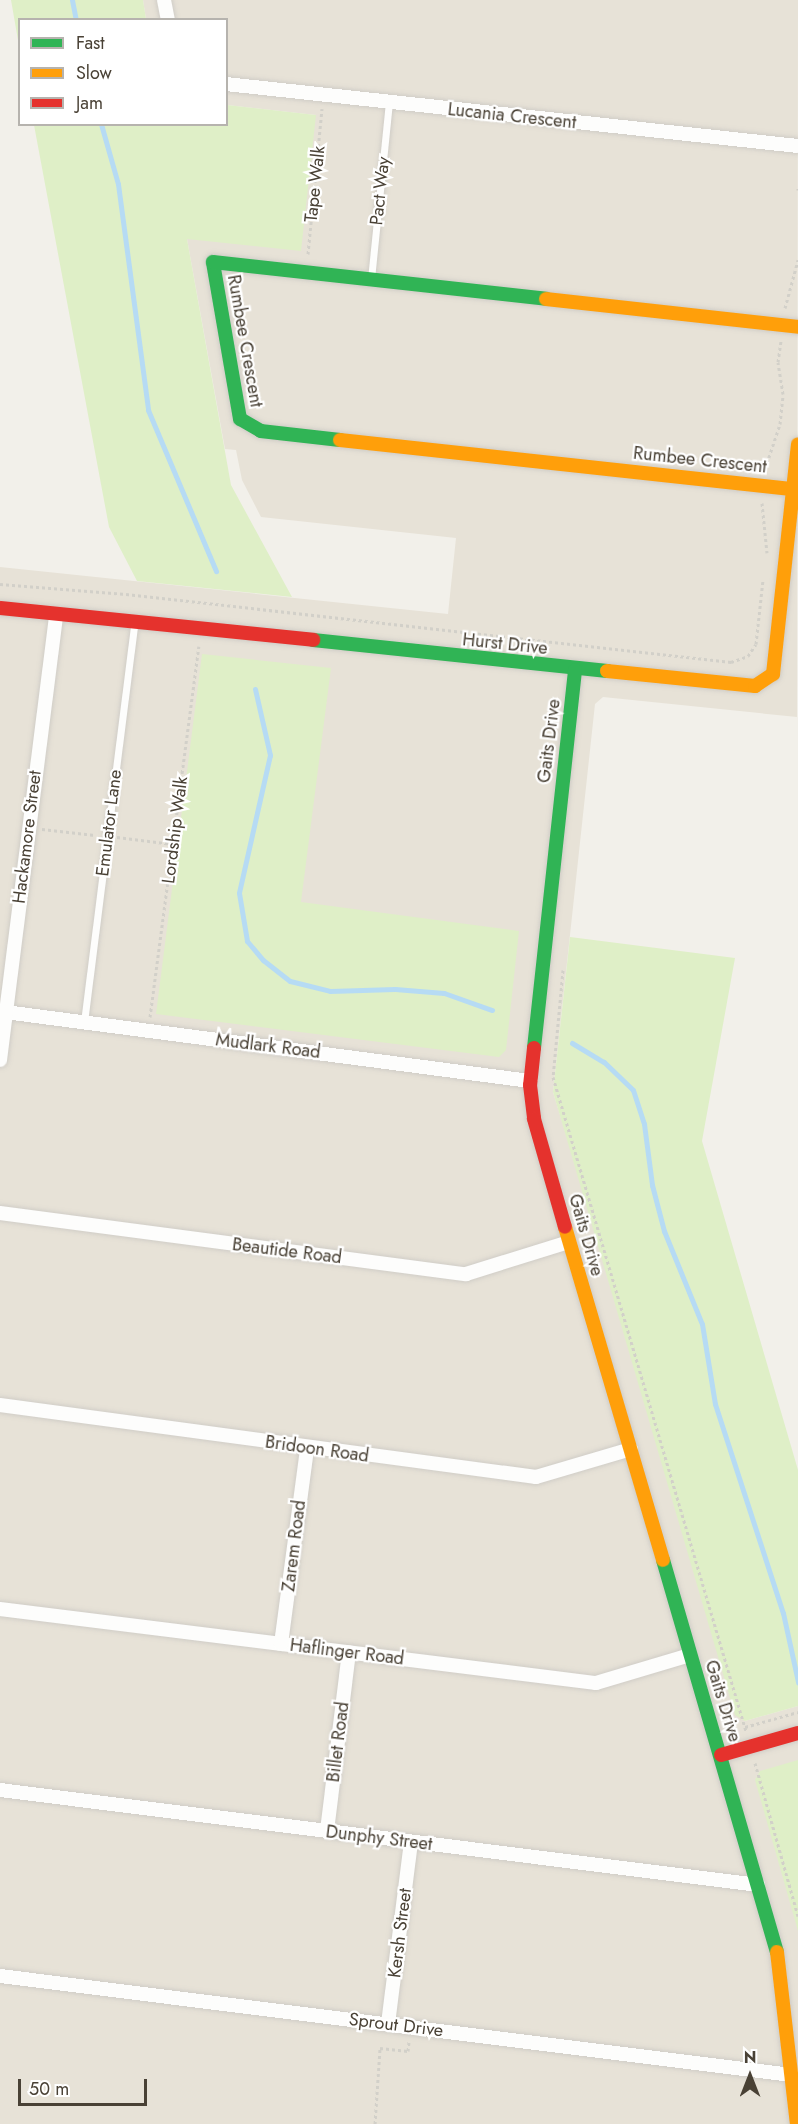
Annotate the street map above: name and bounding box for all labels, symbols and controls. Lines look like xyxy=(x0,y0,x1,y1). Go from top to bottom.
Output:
legend xyxy=(18,18,228,126)
text: Fast xyxy=(76,30,105,56)
text: Slow xyxy=(76,60,112,86)
text: Jam xyxy=(76,90,103,116)
street label: Lucania Crescent xyxy=(447,99,577,133)
street label: Tape Walk xyxy=(300,145,330,223)
street label: Pact Way xyxy=(366,156,394,226)
street label: Rumbee Crescent xyxy=(223,273,267,409)
street label: Rumbee Crescent xyxy=(632,442,768,478)
street label: Hurst Drive xyxy=(461,629,549,659)
street label: Gaits Drive xyxy=(533,698,565,784)
street label: Emulator Lane xyxy=(92,768,126,878)
street label: Hackamore Street xyxy=(8,769,46,905)
street label: Lordship Walk xyxy=(158,775,192,885)
street label: Mudlark Road xyxy=(214,1029,322,1063)
street label: Gaits Drive xyxy=(564,1192,608,1278)
street label: Beautide Road xyxy=(231,1234,343,1268)
street label: Bridoon Road xyxy=(264,1431,370,1467)
street label: Zarem Road xyxy=(278,1499,310,1593)
street label: Haflinger Road xyxy=(289,1634,405,1670)
street label: Gaits Drive xyxy=(700,1658,746,1744)
street label: Billet Road xyxy=(322,1701,354,1783)
street label: Dunphy Street xyxy=(325,1821,433,1855)
street label: Kersh Street xyxy=(384,1887,416,1979)
street label: Sprout Drive xyxy=(348,2008,444,2042)
north arrow xyxy=(720,2046,780,2106)
text: N xyxy=(744,2046,756,2069)
scale bar xyxy=(21,2067,150,2105)
text: 50 m xyxy=(29,2076,69,2102)

